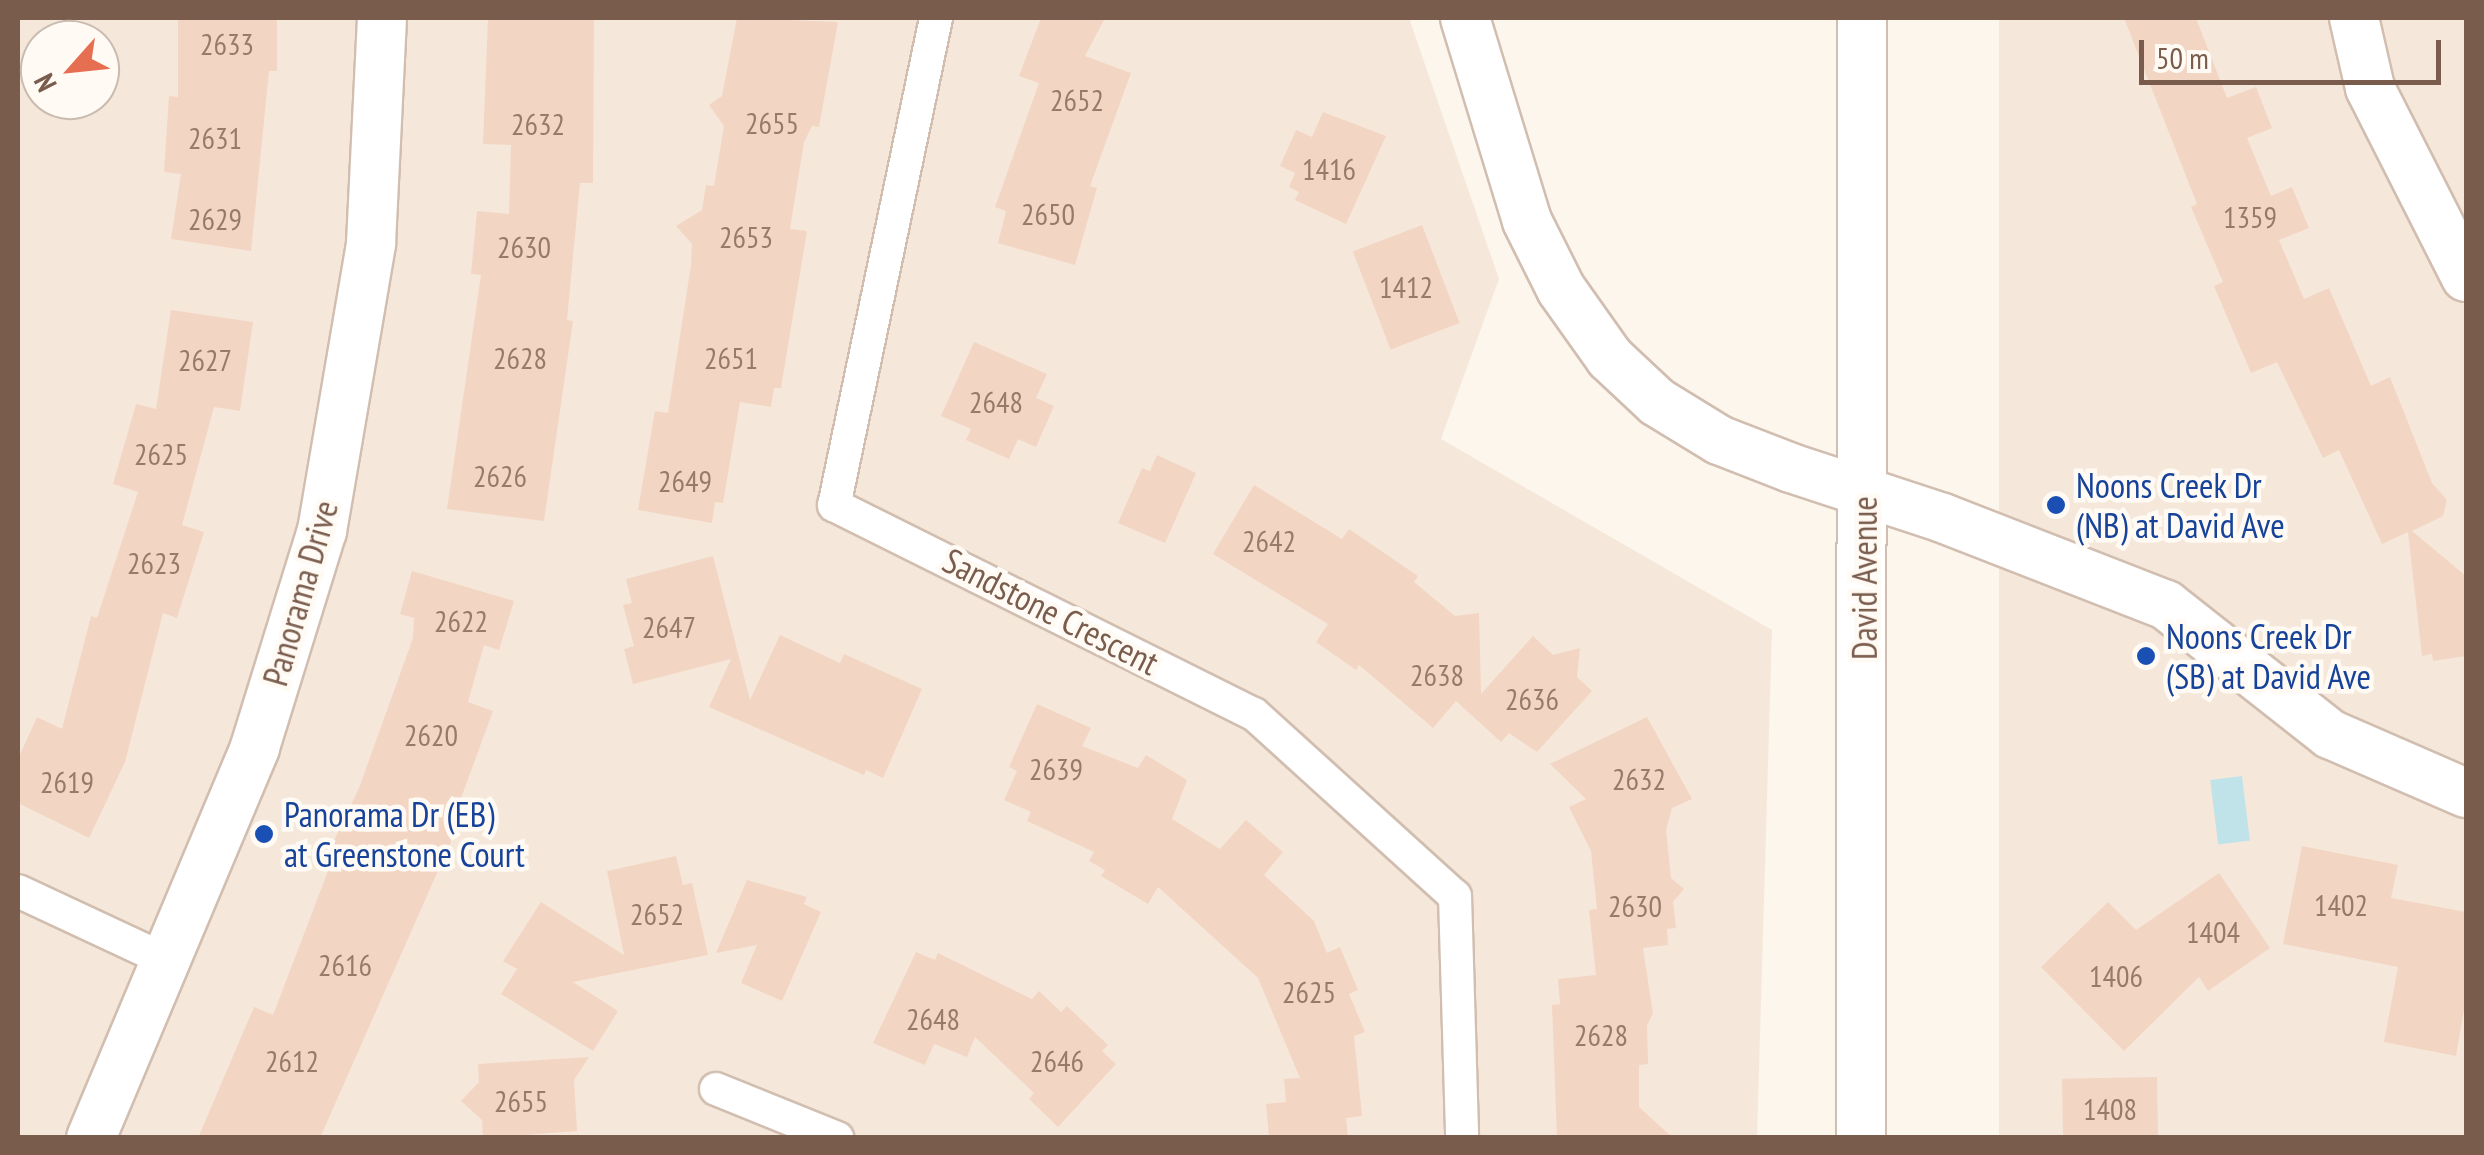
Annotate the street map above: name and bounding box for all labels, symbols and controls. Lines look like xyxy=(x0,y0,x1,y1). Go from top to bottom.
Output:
north arrow xyxy=(20,20,120,120)
scale bar xyxy=(2144,20,2446,82)
house number: 2633 xyxy=(200,26,254,62)
text: 50 m xyxy=(2156,38,2209,77)
text: N xyxy=(25,68,65,98)
house number: 2652 xyxy=(1050,82,1104,118)
house number: 2655 xyxy=(745,105,799,141)
house number: 2632 xyxy=(511,106,565,142)
house number: 2631 xyxy=(188,120,242,156)
house number: 1416 xyxy=(1302,151,1356,187)
house number: 2650 xyxy=(1021,196,1075,232)
house number: 1359 xyxy=(2223,199,2277,235)
house number: 2629 xyxy=(188,201,242,237)
house number: 2653 xyxy=(719,219,773,255)
house number: 2630 xyxy=(497,229,551,265)
house number: 1412 xyxy=(1379,269,1433,305)
house number: 2628 xyxy=(493,340,547,376)
house number: 2651 xyxy=(704,340,758,376)
house number: 2627 xyxy=(178,342,232,378)
house number: 2648 xyxy=(969,384,1023,420)
house number: 2625 xyxy=(134,436,188,472)
house number: 2626 xyxy=(473,458,527,494)
house number: 2649 xyxy=(658,463,712,499)
place label: Noons Creek Dr (NB) at David Ave xyxy=(2076,464,2286,546)
marker: Noons Creek Dr (NB) at David Ave xyxy=(2045,494,2067,516)
street label: Panorama Drive xyxy=(254,496,346,690)
street label: David Avenue xyxy=(1843,496,1885,660)
house number: 2642 xyxy=(1242,523,1296,559)
street label: Sandstone Crescent xyxy=(936,539,1166,683)
house number: 2623 xyxy=(127,545,181,581)
house number: 2622 xyxy=(434,603,488,639)
house number: 2647 xyxy=(642,609,696,645)
place label: Noons Creek Dr (SB) at David Ave xyxy=(2166,615,2372,697)
marker: Noons Creek Dr (SB) at David Ave xyxy=(2135,645,2157,667)
house number: 2638 xyxy=(1410,657,1464,693)
house number: 2636 xyxy=(1505,681,1559,717)
house number: 2620 xyxy=(404,717,458,753)
house number: 2639 xyxy=(1029,751,1083,787)
house number: 2632 xyxy=(1612,761,1666,797)
house number: 2619 xyxy=(40,764,94,800)
place label: Panorama Dr (EB) at Greenstone Court xyxy=(284,793,525,875)
marker: Panorama Dr (EB) at Greenstone Court xyxy=(253,823,275,845)
house number: 1402 xyxy=(2314,887,2368,923)
house number: 2630 xyxy=(1608,888,1662,924)
house number: 2652 xyxy=(630,896,684,932)
house number: 1404 xyxy=(2186,914,2240,950)
house number: 2616 xyxy=(318,947,372,983)
house number: 1406 xyxy=(2089,958,2143,994)
house number: 2625 xyxy=(1282,974,1336,1010)
house number: 2648 xyxy=(906,1001,960,1037)
house number: 2628 xyxy=(1574,1017,1628,1053)
house number: 2612 xyxy=(265,1043,319,1079)
house number: 2646 xyxy=(1030,1043,1084,1079)
house number: 2655 xyxy=(494,1083,548,1119)
house number: 1408 xyxy=(2083,1091,2137,1127)

